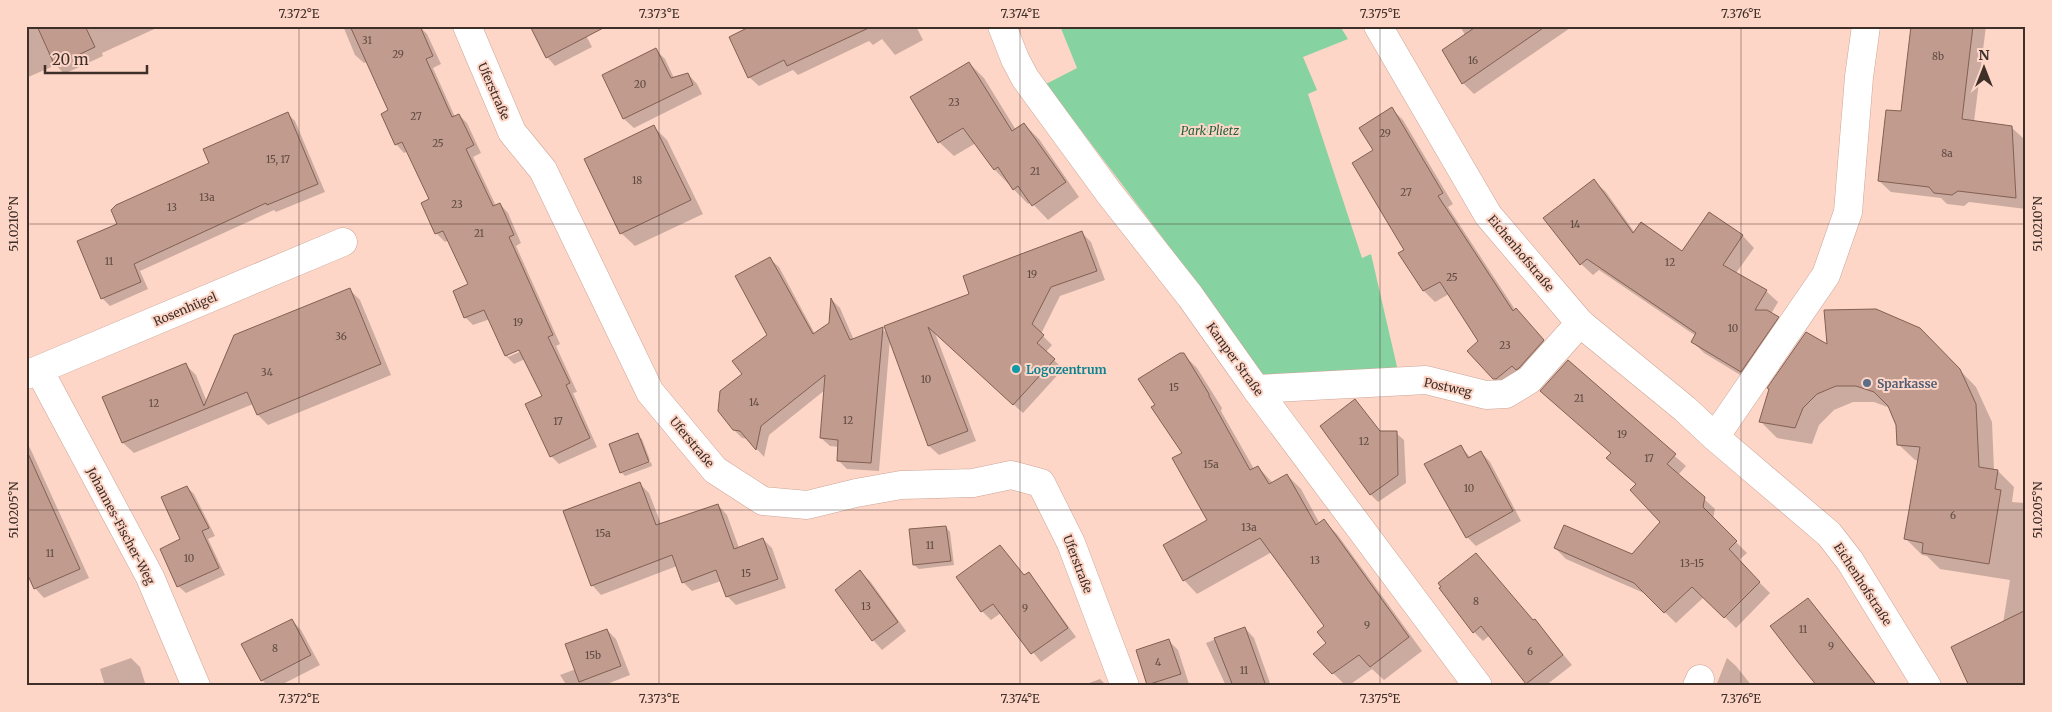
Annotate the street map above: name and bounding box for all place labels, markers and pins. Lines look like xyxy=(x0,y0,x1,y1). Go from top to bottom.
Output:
place label: Logozentrum xyxy=(1026,362,1107,377)
marker: Logozentrum xyxy=(1010,363,1022,375)
place label: Sparkasse xyxy=(1877,376,1938,391)
marker: Sparkasse xyxy=(1861,377,1873,389)

